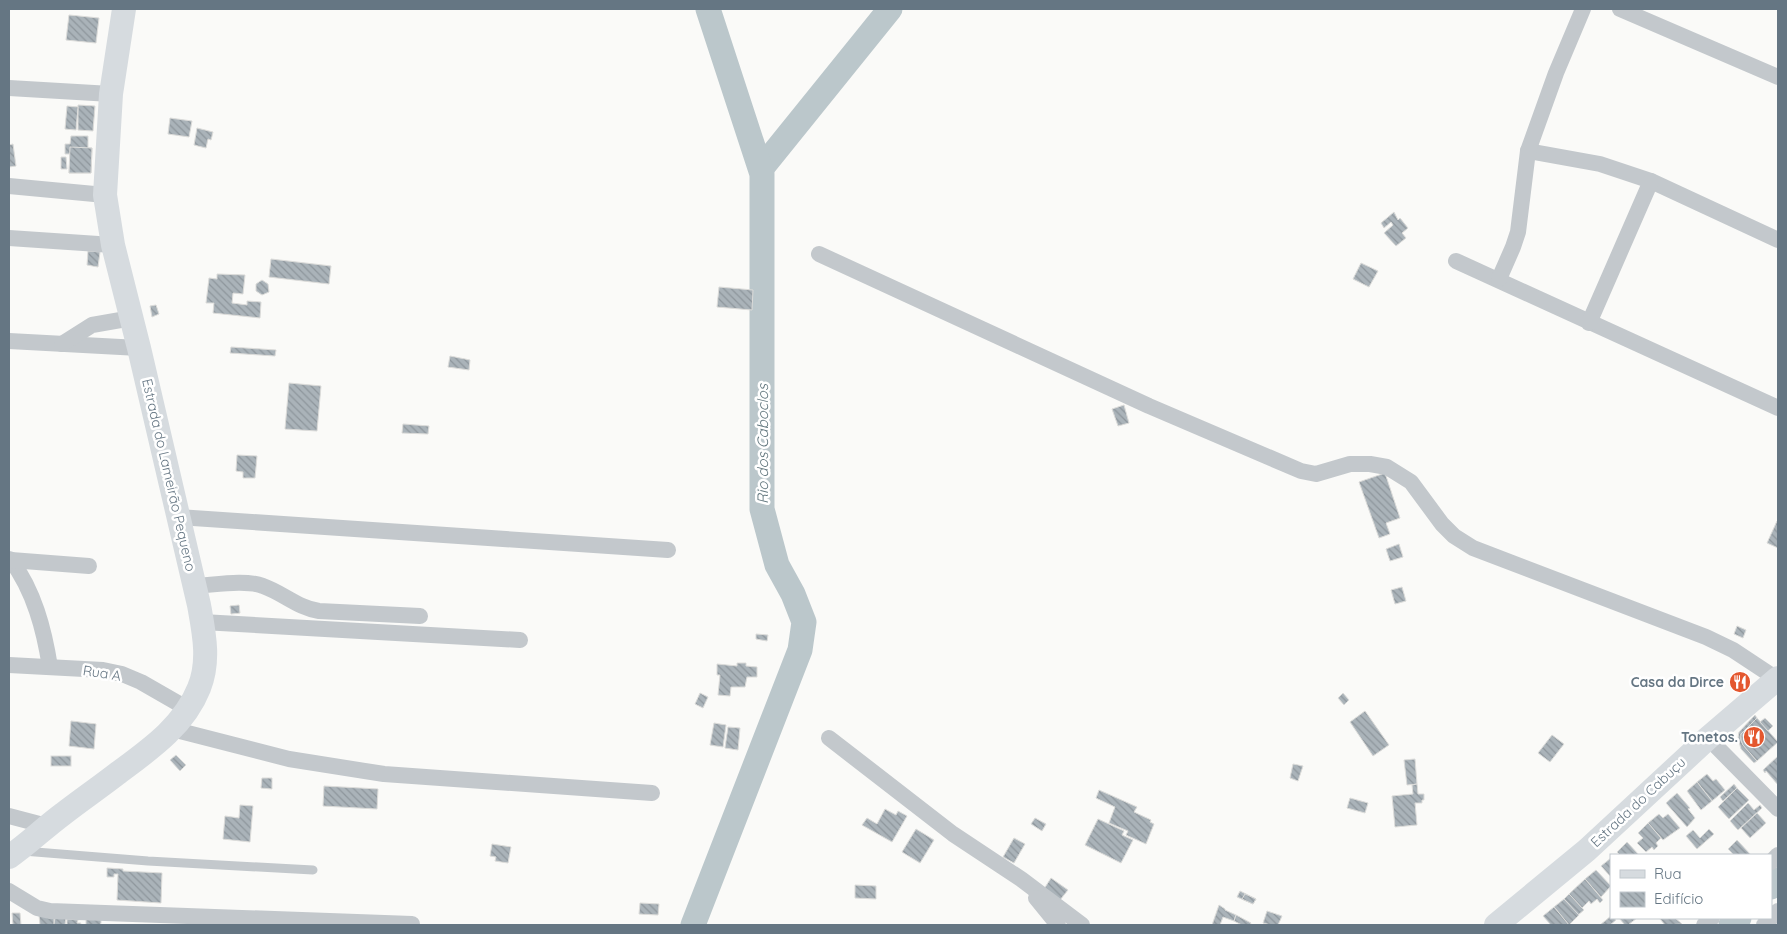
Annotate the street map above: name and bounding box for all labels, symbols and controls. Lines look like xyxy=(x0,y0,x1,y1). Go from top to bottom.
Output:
street label: Estrada do Lameirão Pequeno xyxy=(138,377,200,573)
water label: Rio dos Caboclos xyxy=(753,383,772,504)
street label: Rua A xyxy=(82,661,122,685)
restaurant icon: Casa da Dirce xyxy=(1728,670,1752,694)
place label: Casa da Dirce xyxy=(1631,673,1724,691)
restaurant icon: Tonetos. xyxy=(1742,725,1766,749)
place label: Tonetos. xyxy=(1681,728,1738,746)
street label: Estrada do Cabuçu xyxy=(1587,753,1689,851)
legend xyxy=(1610,854,1772,919)
text: Rua xyxy=(1654,864,1682,883)
text: Edifício xyxy=(1654,889,1703,908)

